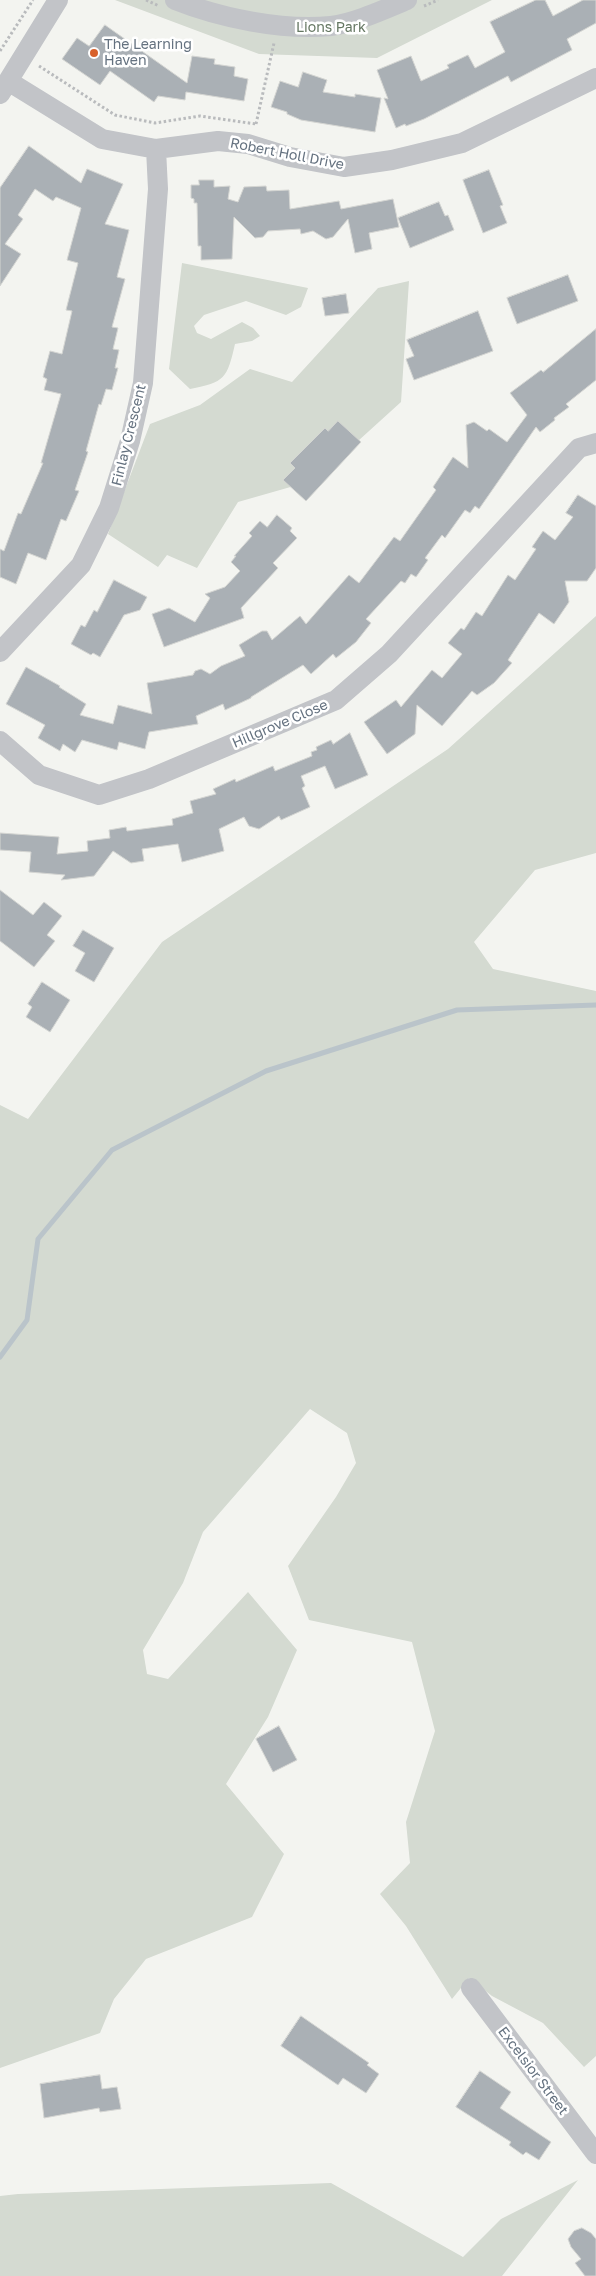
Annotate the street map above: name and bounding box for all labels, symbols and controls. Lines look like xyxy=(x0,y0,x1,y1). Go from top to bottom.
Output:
park label: Lions Park xyxy=(296,20,366,36)
place label: The Learning Haven xyxy=(104,37,192,70)
marker: The Learning Haven xyxy=(88,47,100,59)
street label: Robert Holl Drive xyxy=(229,135,345,173)
street label: Finlay Crescent xyxy=(108,382,150,488)
street label: Hillgrove Close xyxy=(230,696,330,752)
street label: Excelsior Street xyxy=(494,2024,572,2118)

